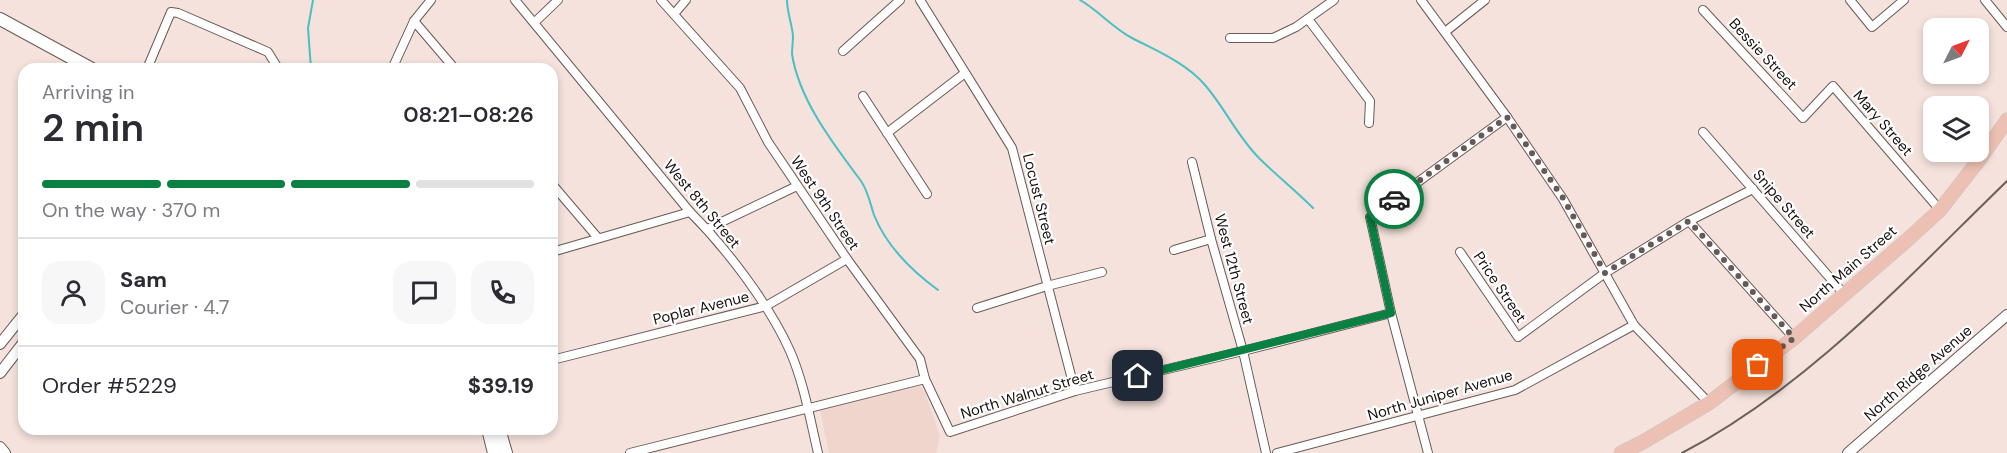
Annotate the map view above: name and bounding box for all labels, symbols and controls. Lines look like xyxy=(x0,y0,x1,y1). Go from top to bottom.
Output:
street label: Bessie Street xyxy=(1725,14,1802,94)
north arrow xyxy=(1923,18,1989,84)
map controls xyxy=(1923,18,1989,162)
text: Arriving in xyxy=(42,79,134,105)
street label: Mary Street xyxy=(1849,86,1917,160)
button: layers xyxy=(1923,96,1989,162)
text: 08:21–08:26 xyxy=(403,100,534,129)
text: 2 min xyxy=(42,102,144,153)
street label: Locust Street xyxy=(1018,151,1060,247)
street label: West 9th Street xyxy=(786,152,864,254)
street label: West 8th Street xyxy=(659,156,745,252)
street label: Snipe Street xyxy=(1748,165,1820,243)
courier xyxy=(1364,169,1424,229)
icon: car xyxy=(1378,183,1411,216)
text: On the way · 370 m xyxy=(42,197,220,223)
street label: West 12th Street xyxy=(1210,212,1258,327)
street label: North Main Street xyxy=(1795,221,1901,317)
street label: Price Street xyxy=(1469,248,1531,326)
button: person xyxy=(42,261,105,324)
button: chat xyxy=(393,261,456,324)
button: phone xyxy=(471,261,534,324)
text: Sam xyxy=(120,265,167,294)
street label: Poplar Avenue xyxy=(651,286,751,330)
text: Courier · 4.7 xyxy=(120,294,229,320)
street label: North Ridge Avenue xyxy=(1860,321,1976,425)
pin xyxy=(1732,339,1783,390)
icon: bag xyxy=(1741,348,1774,381)
pin xyxy=(1112,350,1163,401)
icon: home xyxy=(1121,359,1154,392)
street label: North Walnut Street xyxy=(958,364,1096,424)
street label: North Juniper Avenue xyxy=(1365,365,1515,425)
text: Order #5229 xyxy=(42,371,177,400)
text: $39.19 xyxy=(468,371,534,400)

